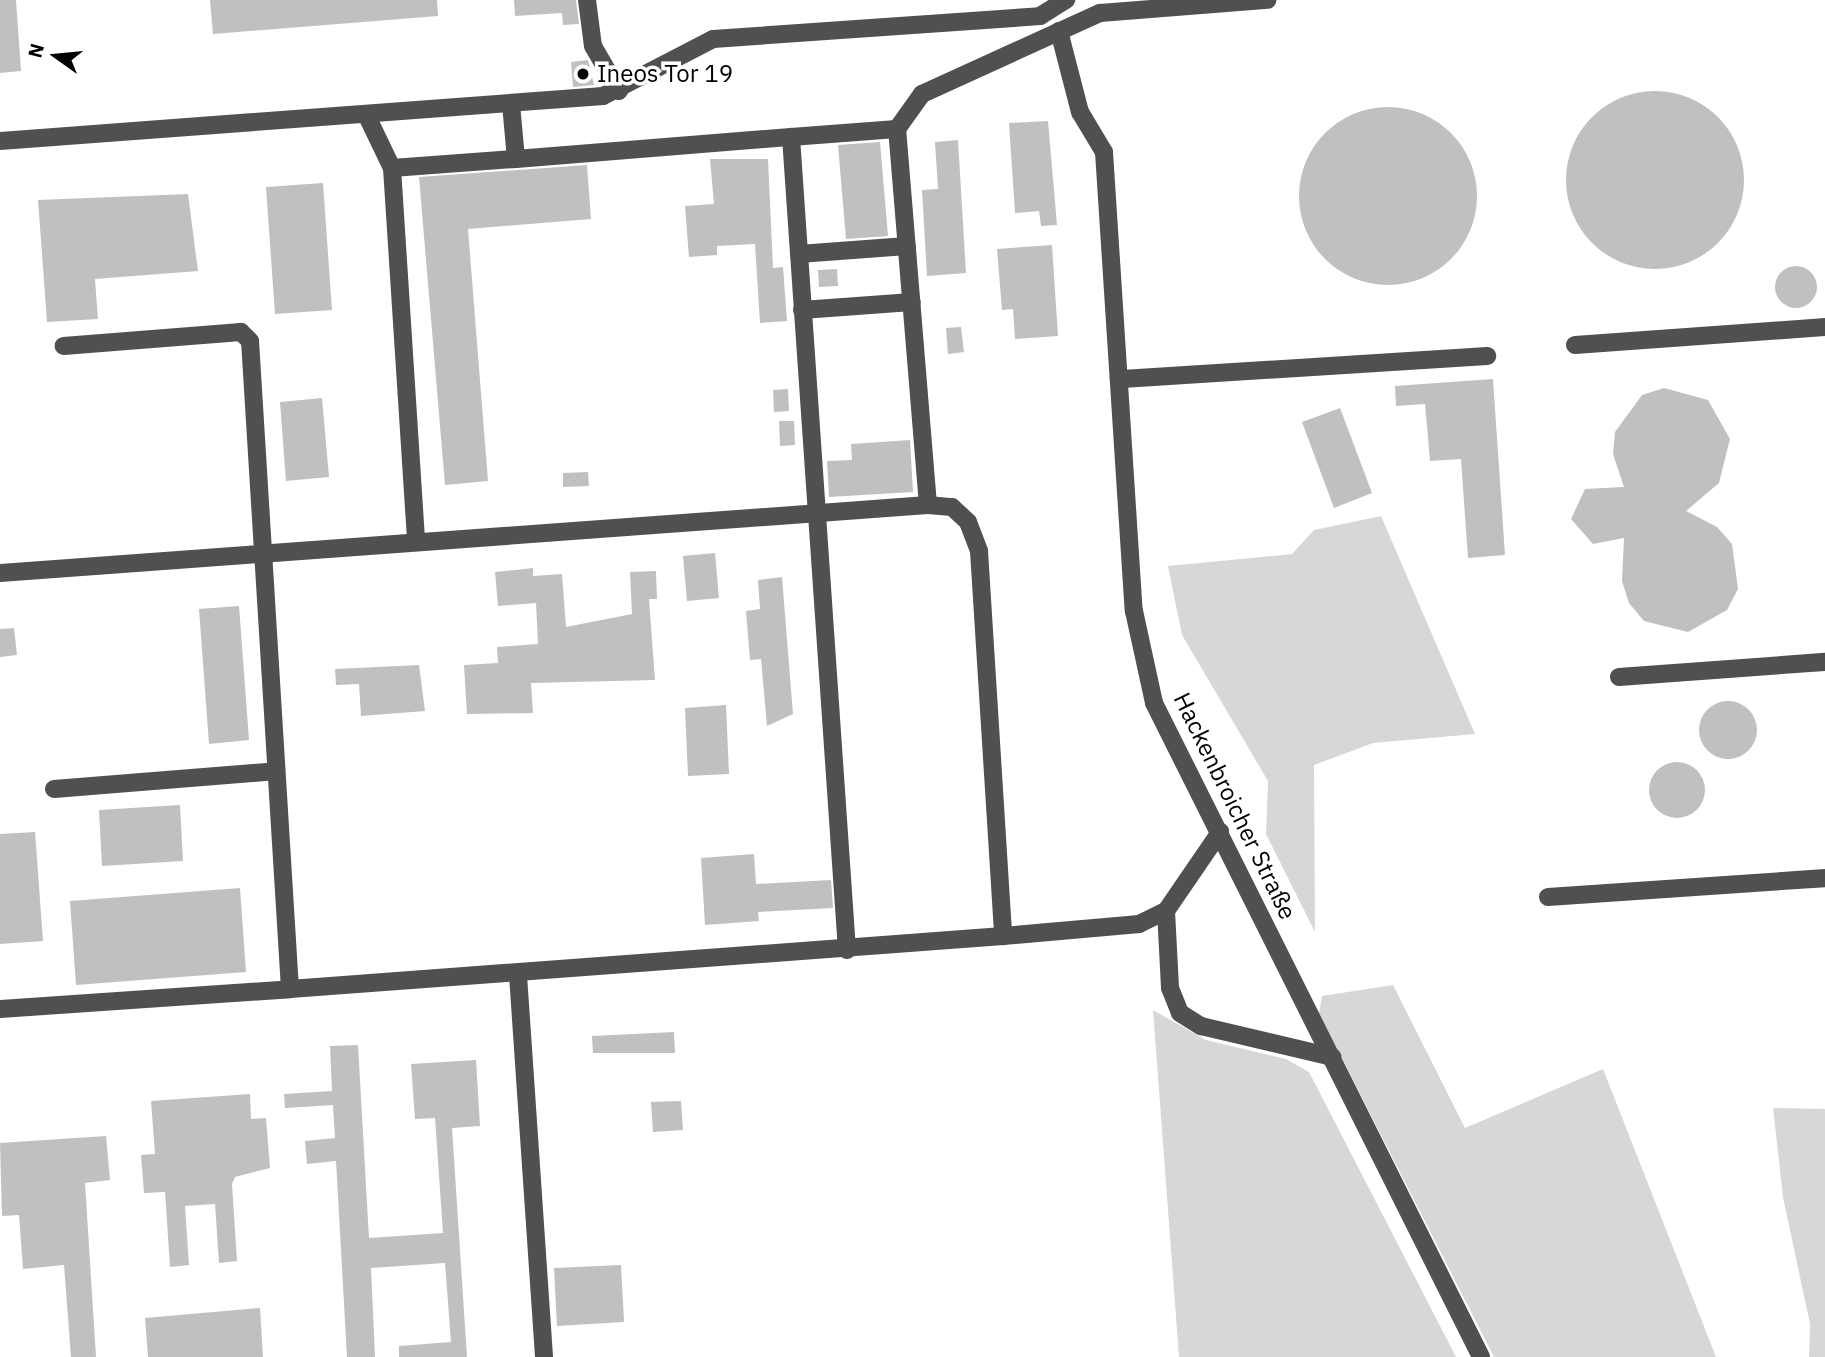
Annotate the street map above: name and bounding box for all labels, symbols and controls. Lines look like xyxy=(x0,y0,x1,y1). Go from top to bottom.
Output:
north arrow xyxy=(21,21,91,91)
text: N xyxy=(22,41,49,60)
place label: Ineos Tor 19 xyxy=(597,60,733,88)
marker: Ineos Tor 19 xyxy=(575,66,591,82)
street label: Hackenbroicher Straße xyxy=(1168,688,1302,924)

